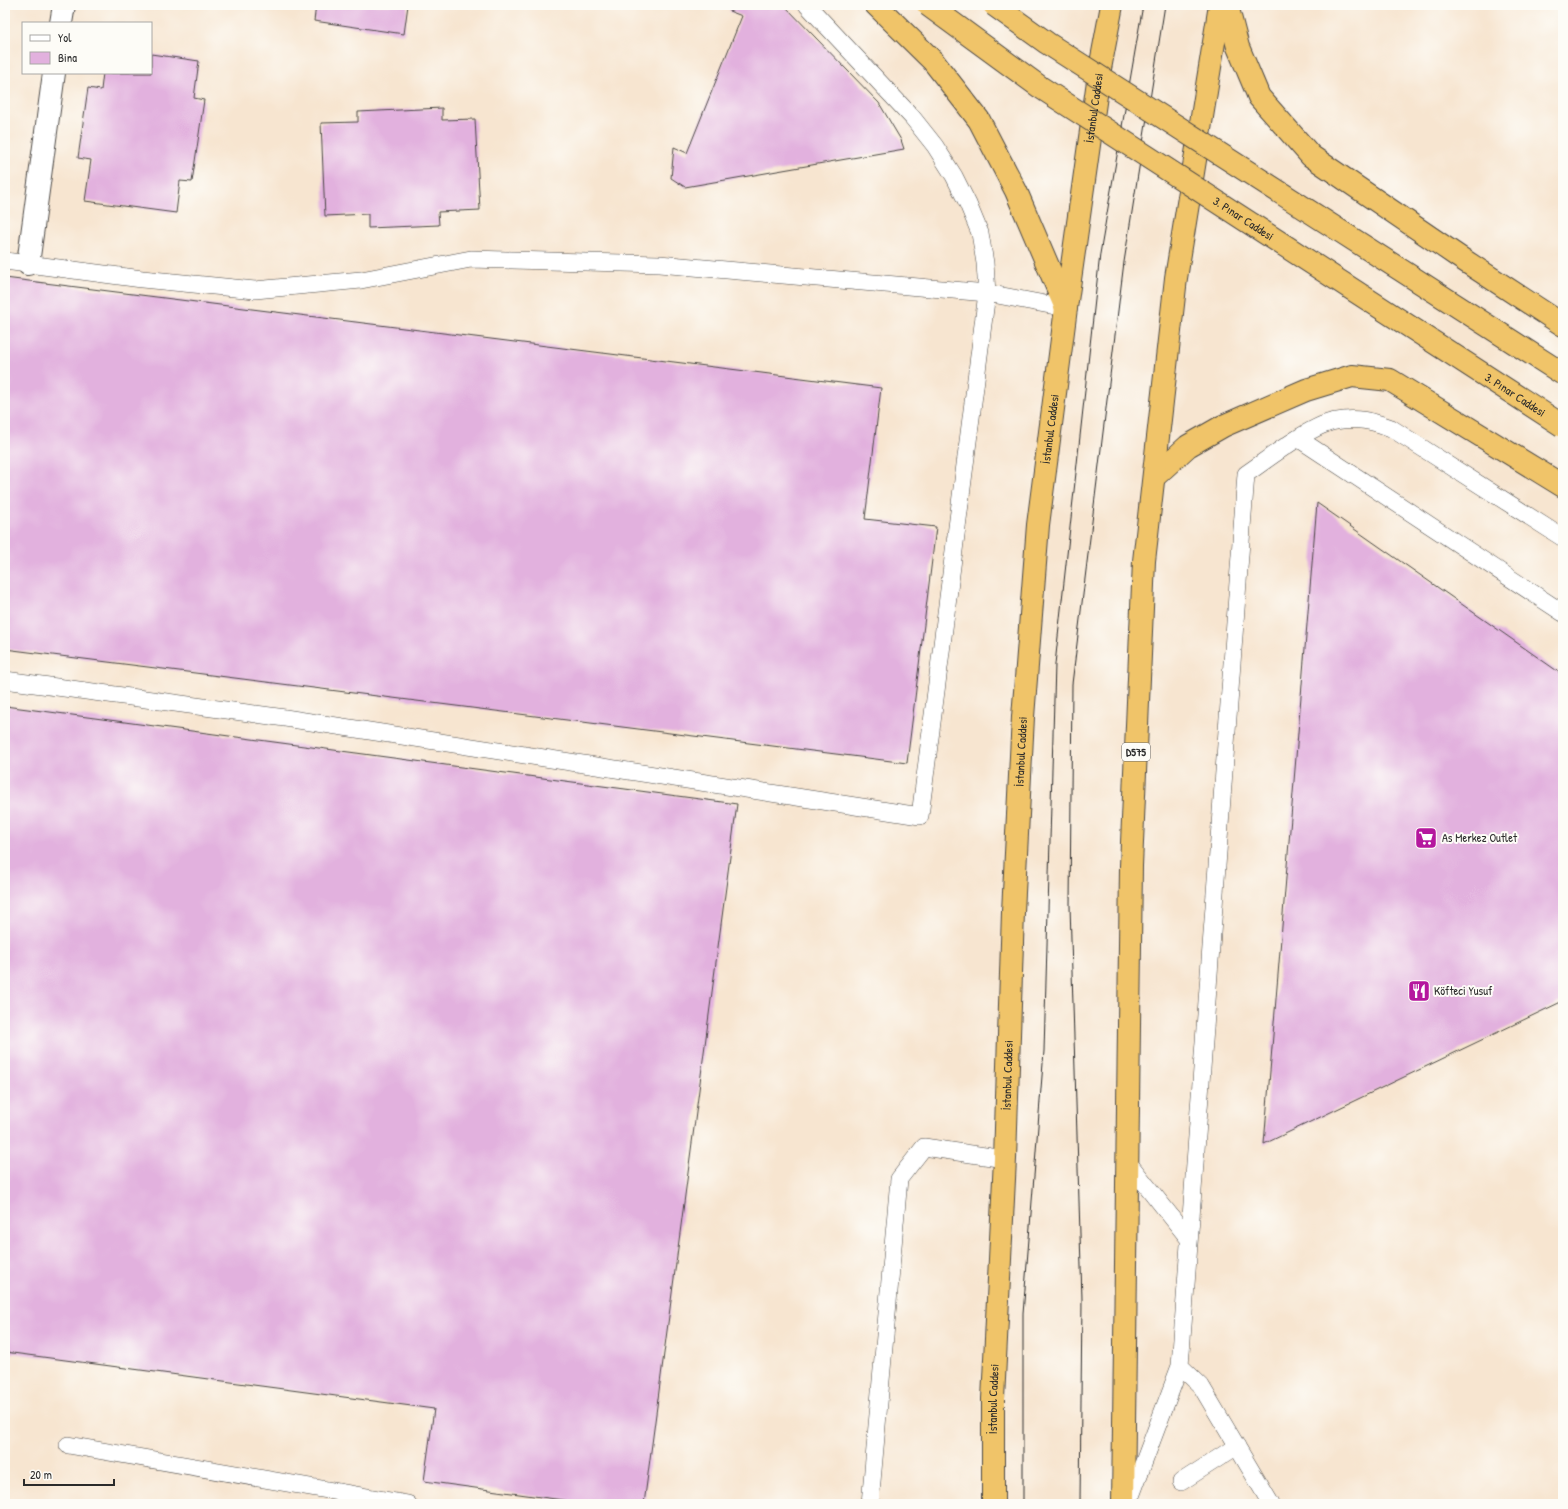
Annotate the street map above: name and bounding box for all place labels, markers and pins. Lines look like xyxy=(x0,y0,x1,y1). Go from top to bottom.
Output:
supermarket icon: As Merkez Outlet xyxy=(1413,825,1439,851)
place label: As Merkez Outlet xyxy=(1442,829,1518,846)
restaurant icon: Köfteci Yusuf xyxy=(1406,978,1432,1004)
place label: Köfteci Yusuf xyxy=(1434,982,1493,999)

